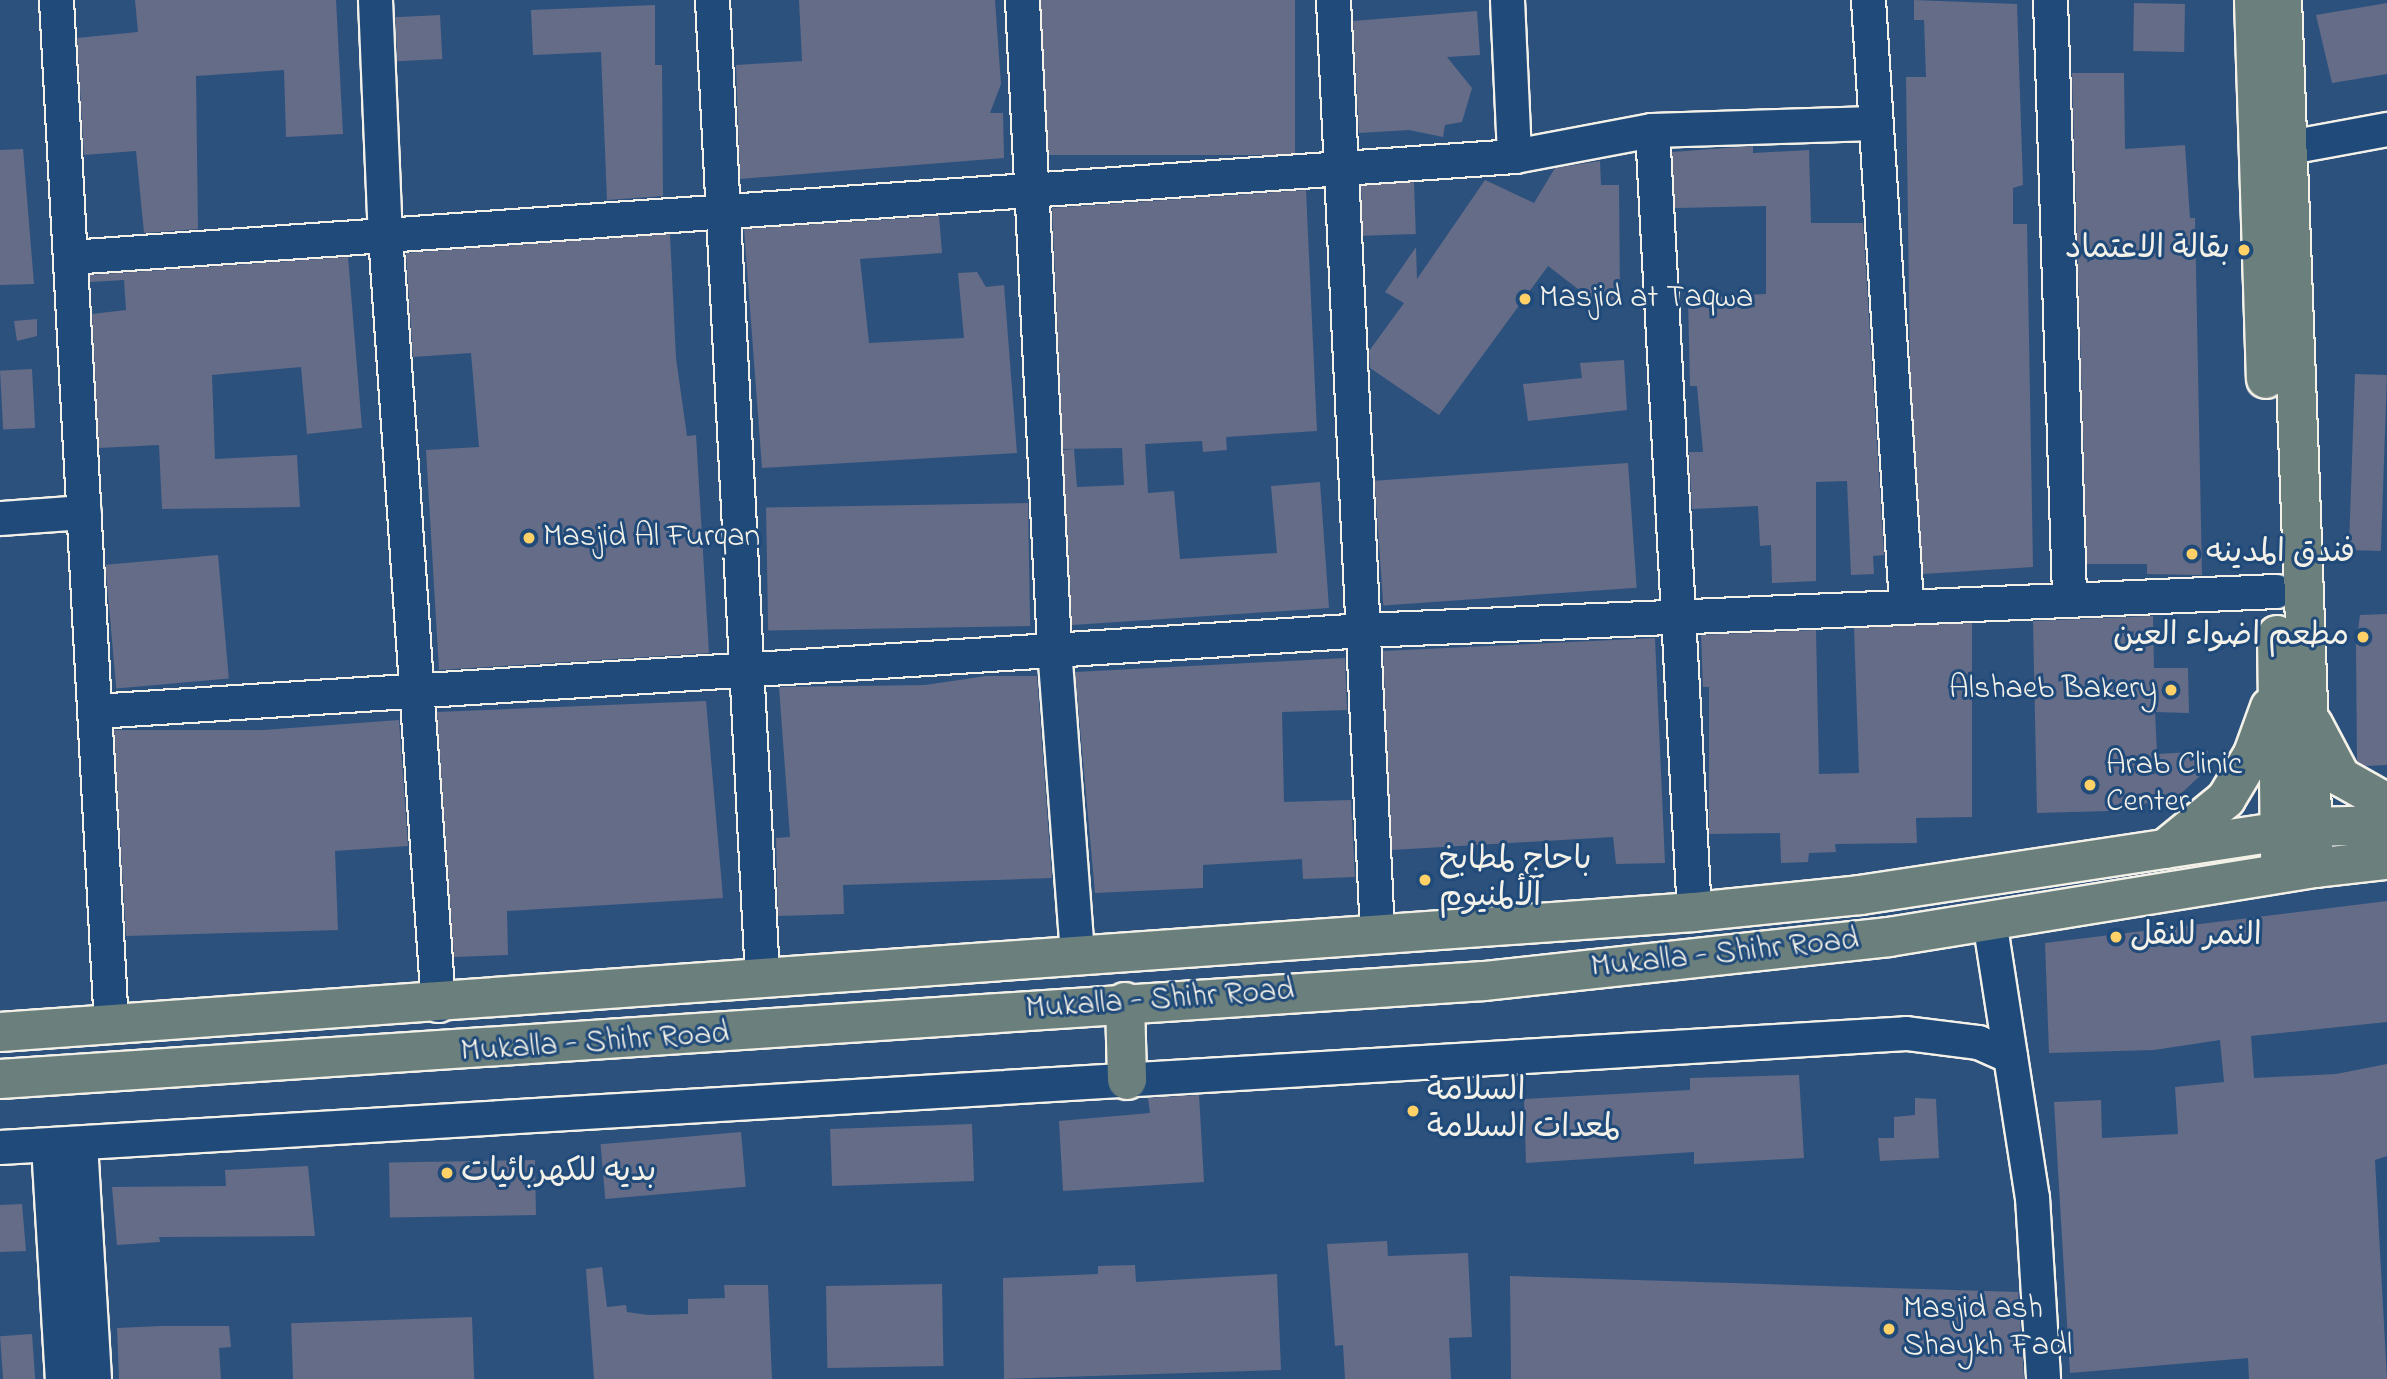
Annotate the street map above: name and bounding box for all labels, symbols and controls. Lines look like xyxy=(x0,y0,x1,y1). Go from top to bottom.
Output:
place label: بقالة الاعتماد xyxy=(2065,231,2230,269)
marker: بقالة الاعتماد xyxy=(2236,242,2252,258)
place label: Masjid at Taqwa xyxy=(1539,280,1753,318)
marker: Masjid at Taqwa xyxy=(1517,291,1533,307)
place label: Masjid Al Furqan xyxy=(543,519,760,557)
marker: Masjid Al Furqan xyxy=(521,530,537,546)
place label: فندق المدينه xyxy=(2206,535,2355,573)
marker: فندق المدينه xyxy=(2184,546,2200,562)
place label: مطعم اضواء العين xyxy=(2113,618,2349,656)
marker: مطعم اضواء العين xyxy=(2355,629,2371,645)
place label: Alshaeb Bakery xyxy=(1949,671,2157,709)
marker: Alshaeb Bakery xyxy=(2163,682,2179,698)
place label: Arab Clinic Center xyxy=(2106,748,2242,823)
marker: Arab Clinic Center xyxy=(2080,775,2100,795)
place label: باحاج لمطابخ الألمنيوم xyxy=(1439,843,1591,918)
marker: باحاج لمطابخ الألمنيوم xyxy=(1417,872,1433,888)
place label: النمر للنقل xyxy=(2130,918,2262,956)
street label: Mukalla - Shihr Road xyxy=(1589,922,1861,988)
marker: النمر للنقل xyxy=(2108,929,2124,945)
street label: Mukalla - Shihr Road xyxy=(1024,972,1296,1030)
street label: Mukalla - Shihr Road xyxy=(459,1015,731,1073)
place label: السلامة لمعدات السلامة xyxy=(1427,1074,1620,1149)
marker: السلامة لمعدات السلامة xyxy=(1405,1103,1421,1119)
place label: بديه للكهربائيات xyxy=(461,1154,656,1192)
marker: بديه للكهربائيات xyxy=(439,1165,455,1181)
place label: Masjid ash Shaykh Fadl xyxy=(1903,1292,2072,1367)
marker: Masjid ash Shaykh Fadl xyxy=(1881,1321,1897,1337)

